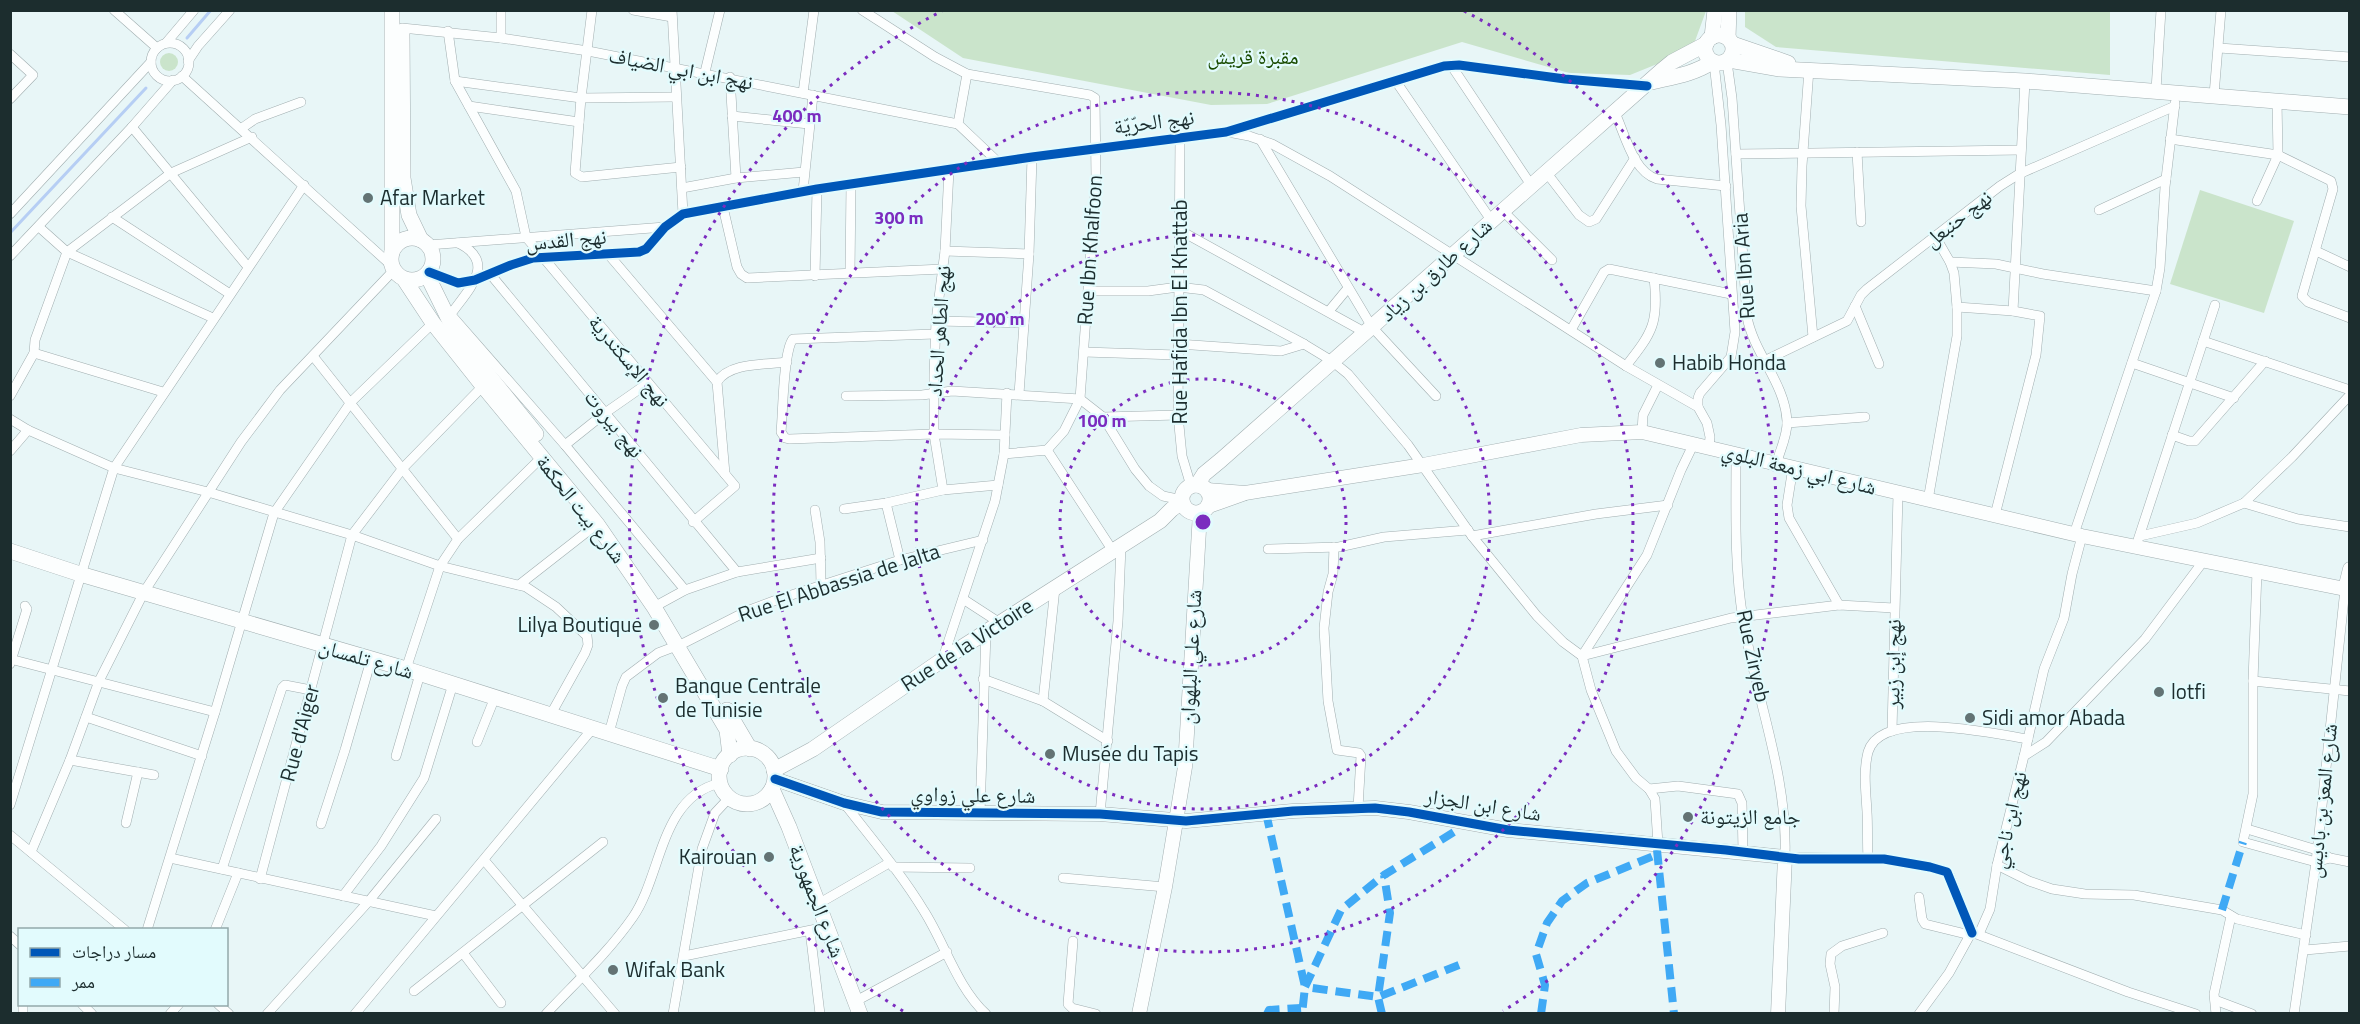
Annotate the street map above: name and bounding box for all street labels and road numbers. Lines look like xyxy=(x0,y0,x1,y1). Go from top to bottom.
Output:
street label: نهج ابن ابي الضياف xyxy=(606,38,756,99)
street label: نهج الحرّيّة xyxy=(1112,100,1196,142)
street label: Rue Ibn Khalfoon xyxy=(1068,174,1110,326)
street label: نهج حنبعل xyxy=(1916,181,1998,255)
street label: Rue Hafida Ibn El Khattab xyxy=(1163,200,1195,425)
street label: شارع طارق بن زياد xyxy=(1372,210,1499,329)
street label: Rue Ibn Aria xyxy=(1723,211,1763,320)
street label: نهج القدس xyxy=(524,220,608,258)
street label: نهج الطاهر الحداد xyxy=(917,264,959,397)
street label: نهج الإسكندرية xyxy=(581,307,678,414)
street label: نهج بيروت xyxy=(577,382,652,465)
street label: شارع ابي زمعة البلوي xyxy=(1718,433,1880,504)
street label: شارع بيت الحكمة xyxy=(529,447,635,570)
street label: Rue El Abbassia de Jalta xyxy=(734,534,944,630)
street label: Rue de la Victoire xyxy=(894,589,1039,699)
street label: شارع علي البلهوان xyxy=(1170,589,1211,725)
street label: Rue Ziryeb xyxy=(1729,607,1779,705)
street label: نهج إبن زبير xyxy=(1875,619,1909,710)
street label: شارع تلمسان xyxy=(315,629,417,687)
street label: Rue d'Aiger xyxy=(271,680,327,785)
street label: شارع المعز بن باديس xyxy=(2297,722,2345,880)
street label: نهج ابن ناجي xyxy=(1981,768,2036,872)
street label: شارع علي زواوي xyxy=(910,777,1036,812)
street label: شارع ابن الجزار xyxy=(1422,779,1544,829)
street label: شارع الجمهورية xyxy=(782,839,854,962)

